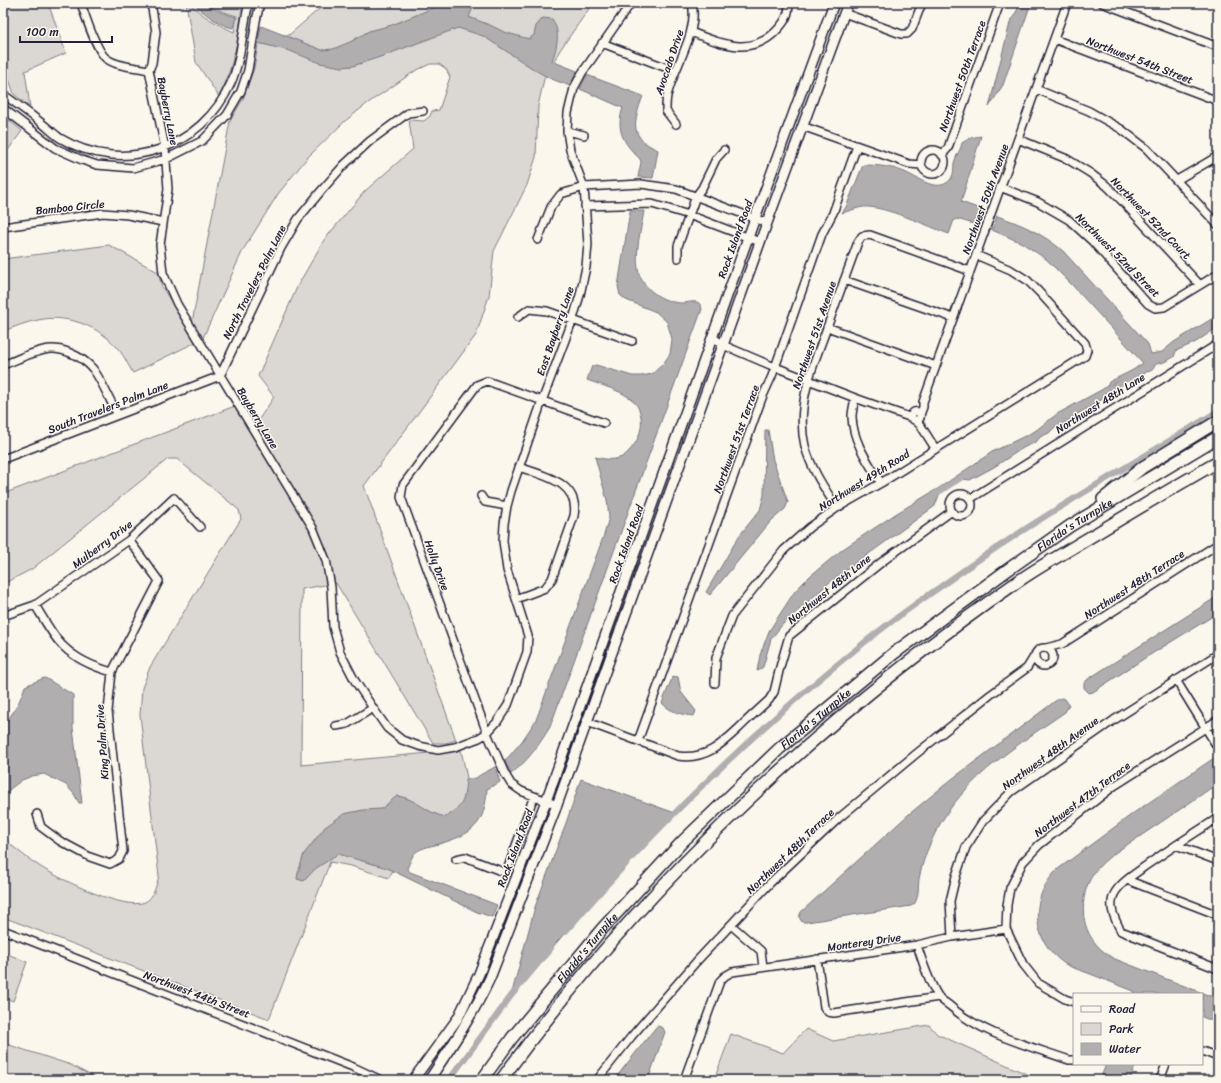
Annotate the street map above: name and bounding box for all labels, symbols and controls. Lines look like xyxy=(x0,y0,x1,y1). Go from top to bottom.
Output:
street label: Northwest 50th Terrace xyxy=(934,17,992,134)
scale bar xyxy=(20,18,112,44)
text: 100 m xyxy=(26,21,59,43)
street label: Avocado Drive xyxy=(649,27,690,98)
street label: Northwest 54th Street xyxy=(1084,31,1196,90)
street label: Bayberry Lane xyxy=(152,75,184,147)
street label: Northwest 50th Avenue xyxy=(957,141,1014,257)
street label: Northwest 52nd Court xyxy=(1106,172,1196,264)
street label: Bamboo Circle xyxy=(35,194,106,221)
street label: Rock Island Road xyxy=(712,196,759,281)
street label: Northwest 52nd Street xyxy=(1071,208,1165,302)
street label: North Travelers Palm Lane xyxy=(217,221,292,343)
street label: Northwest 51st Avenue xyxy=(787,278,842,392)
street label: East Bayberry Lane xyxy=(531,284,580,378)
street label: Northwest 48th Lane xyxy=(1052,368,1149,439)
street label: South Travelers Palm Lane xyxy=(45,376,172,439)
street label: Northwest 51st Terrace xyxy=(708,382,765,496)
street label: Bayberry Lane xyxy=(232,384,284,453)
street label: Northwest 49th Road xyxy=(815,444,915,516)
street label: Florida's Turnpike xyxy=(1033,493,1117,557)
street label: Rock Island Road xyxy=(603,501,650,586)
street label: Mulberry Drive xyxy=(68,515,137,574)
street label: Holly Drive xyxy=(419,537,455,594)
street label: Northwest 48th Terrace xyxy=(1080,544,1189,624)
street label: Northwest 48th Lane xyxy=(783,549,876,629)
street label: Florida's Turnpike xyxy=(776,683,856,754)
street label: King Palm Drive xyxy=(90,703,115,780)
street label: Northwest 48th Avenue xyxy=(998,711,1103,795)
street label: Northwest 47th Terrace xyxy=(1030,756,1135,842)
street label: Northwest 48th Terrace xyxy=(742,803,840,899)
street label: Rock Island Road xyxy=(492,805,539,890)
street label: Florida's Turnpike xyxy=(552,908,623,987)
street label: Monterey Drive xyxy=(826,928,902,957)
street label: Northwest 44th Street xyxy=(141,965,253,1024)
legend xyxy=(1073,993,1203,1065)
text: Road xyxy=(1109,998,1136,1020)
text: Park xyxy=(1109,1018,1134,1040)
text: Water xyxy=(1109,1038,1142,1060)

